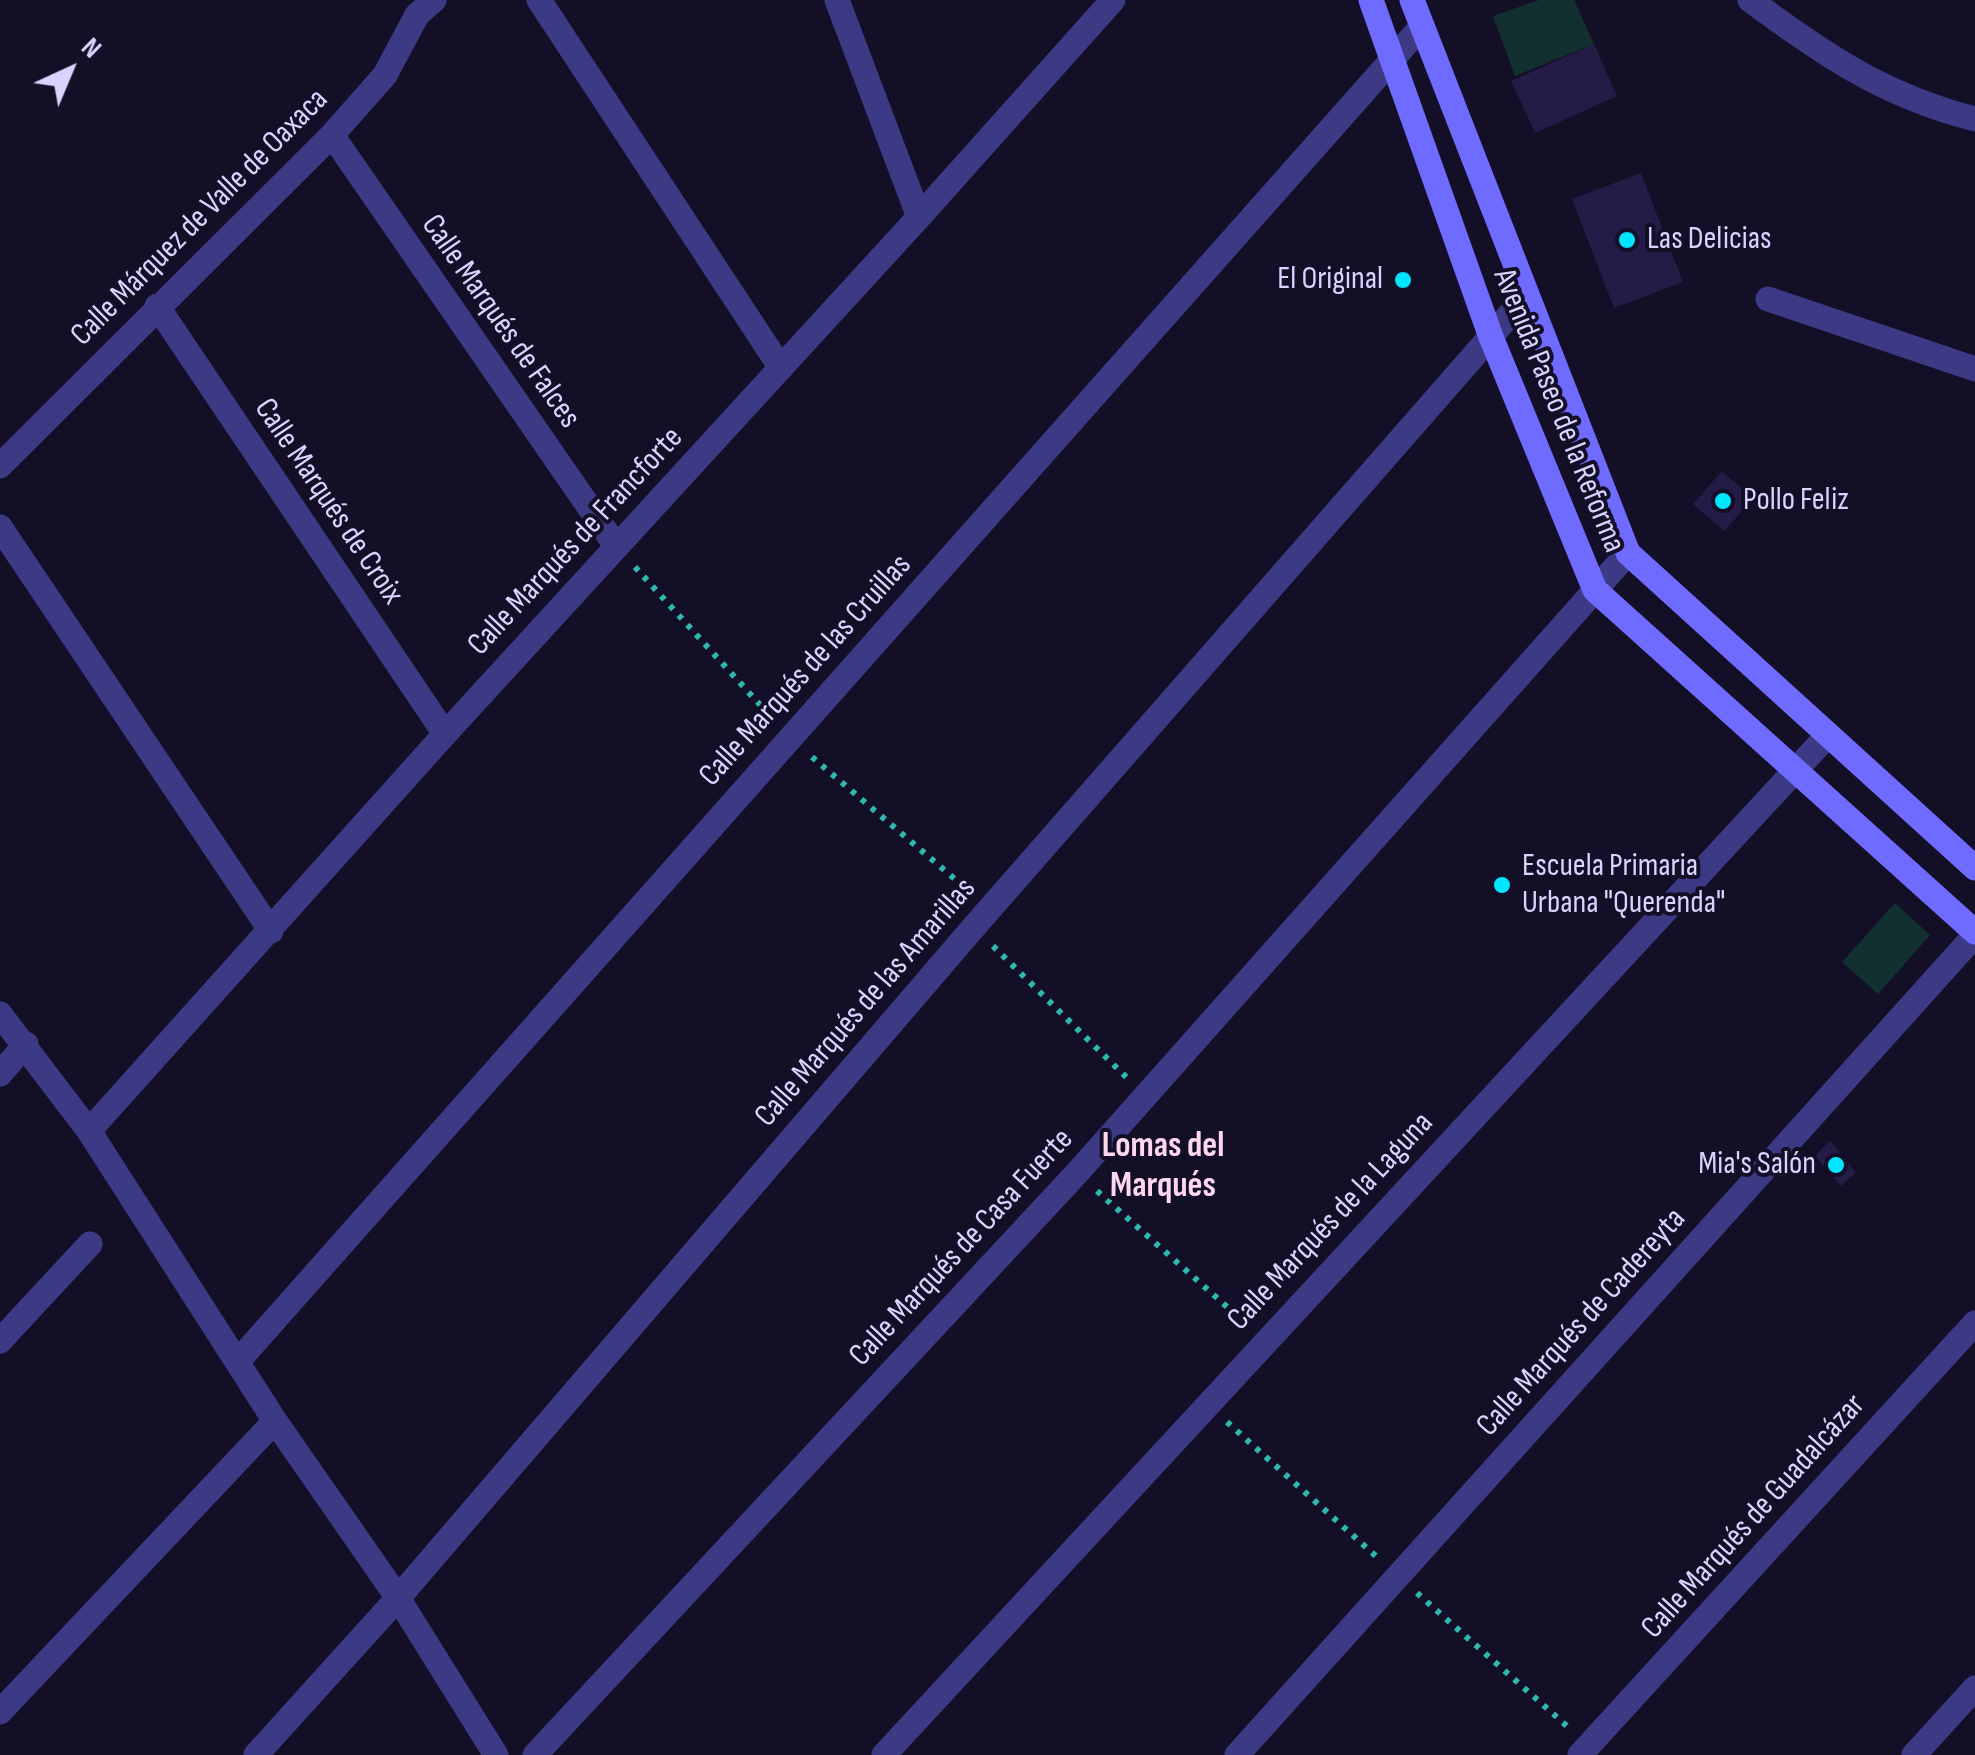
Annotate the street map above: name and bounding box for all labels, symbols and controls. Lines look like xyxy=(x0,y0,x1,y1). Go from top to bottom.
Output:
north arrow xyxy=(20,20,120,120)
text: N xyxy=(74,31,108,65)
street label: Calle Márquez de Valle de Oaxaca xyxy=(63,81,337,355)
street label: Calle Marqués de Falces xyxy=(412,208,588,436)
place label: Las Delicias xyxy=(1647,221,1771,259)
marker: Las Delicias xyxy=(1616,229,1638,251)
place label: El Original xyxy=(1277,261,1383,299)
street label: Avenida Paseo de la Reforma xyxy=(1484,264,1632,558)
marker: El Original xyxy=(1392,269,1414,291)
street label: Calle Marqués de Croix xyxy=(245,392,411,612)
street label: Calle Marqués de Francforte xyxy=(460,420,692,664)
place label: Pollo Feliz xyxy=(1743,482,1849,520)
marker: Pollo Feliz xyxy=(1712,490,1734,512)
street label: Calle Marqués de las Cruillas xyxy=(692,547,920,795)
place label: Escuela Primaria Urbana "Querenda" xyxy=(1522,848,1725,923)
street label: Calle Marqués de las Amarillas xyxy=(747,871,985,1135)
marker: Escuela Primaria Urbana "Querenda" xyxy=(1491,874,1513,896)
street label: Calle Marqués de la Laguna xyxy=(1220,1105,1442,1339)
street label: Calle Marqués de Casa Fuerte xyxy=(842,1121,1082,1375)
district label: Lomas del Marqués xyxy=(1102,1126,1224,1208)
place label: Mia's Salón xyxy=(1698,1146,1816,1184)
marker: Mia's Salón xyxy=(1825,1154,1847,1176)
street label: Calle Marqués de Cadereyta xyxy=(1469,1201,1695,1445)
street label: Calle Marqués de Guadalcázar xyxy=(1634,1387,1874,1647)

